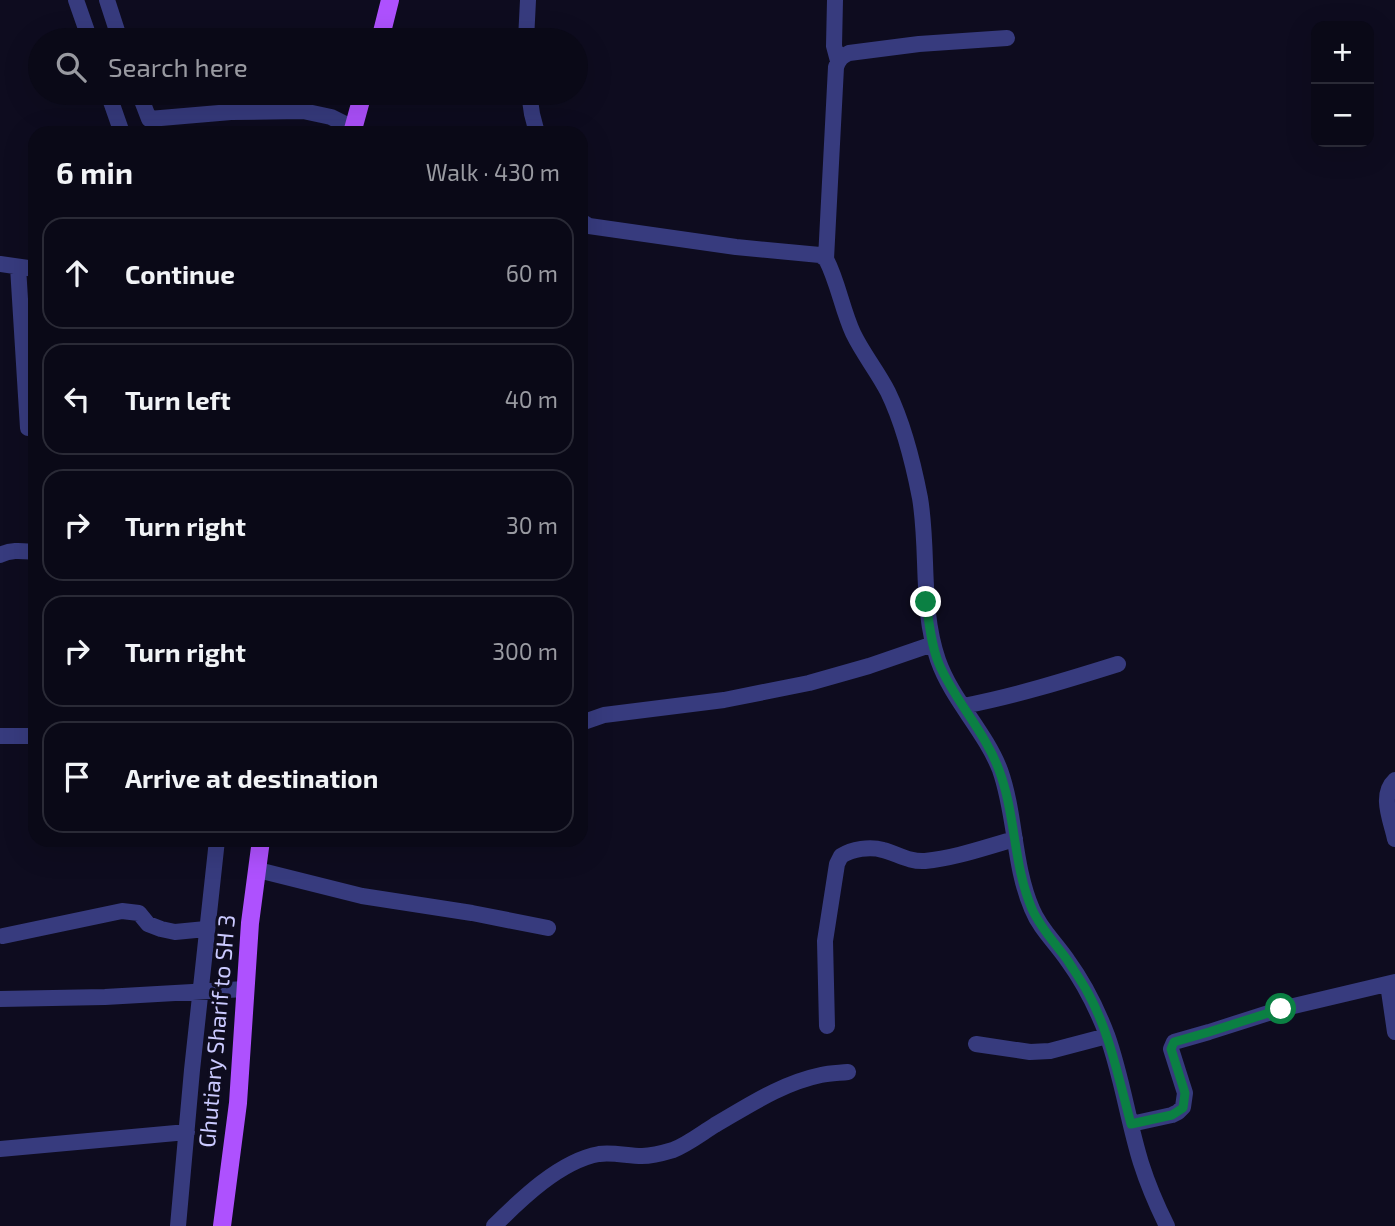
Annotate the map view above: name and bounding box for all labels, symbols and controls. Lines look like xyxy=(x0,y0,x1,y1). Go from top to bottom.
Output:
map controls xyxy=(1311,21,1374,147)
button: + xyxy=(1311,21,1374,84)
search box xyxy=(28,28,588,105)
icon: search xyxy=(52,48,90,86)
text: Search here xyxy=(108,51,248,82)
button: − xyxy=(1311,84,1374,147)
text: 6 min xyxy=(56,154,133,190)
text: Walk · 430 m xyxy=(426,158,560,186)
icon: ahead xyxy=(58,254,96,292)
text: Continue xyxy=(125,258,235,289)
text: 60 m xyxy=(506,259,558,287)
icon: left xyxy=(58,380,96,418)
text: Turn left xyxy=(125,384,231,415)
text: 40 m xyxy=(505,385,558,413)
icon: right xyxy=(58,506,96,544)
text: Turn right xyxy=(125,510,246,541)
text: 30 m xyxy=(506,511,558,539)
route end xyxy=(910,586,941,617)
icon: right xyxy=(58,632,96,670)
text: Turn right xyxy=(125,636,246,667)
text: 300 m xyxy=(492,637,558,665)
icon: arrive xyxy=(58,758,96,796)
text: Arrive at destination xyxy=(125,762,378,793)
street label: Ghutiary Sharif to SH 3 xyxy=(192,913,240,1149)
route start xyxy=(1265,993,1296,1024)

